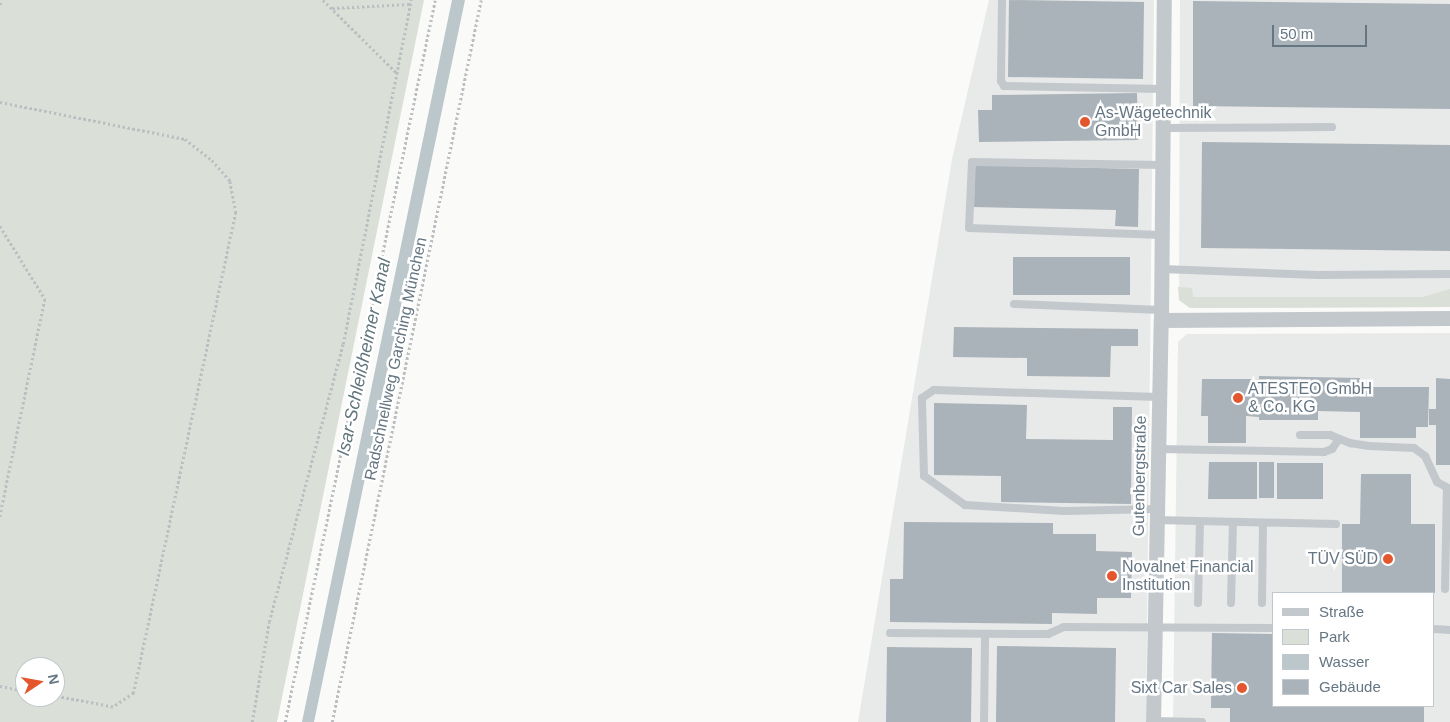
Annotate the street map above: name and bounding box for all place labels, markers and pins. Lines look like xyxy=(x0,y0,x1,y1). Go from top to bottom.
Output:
place label: As-Wägetechnik GmbH xyxy=(1095,103,1211,141)
marker: As-Wägetechnik GmbH xyxy=(1079,116,1091,128)
place label: ATESTEO GmbH & Co. KG xyxy=(1248,379,1372,417)
marker: ATESTEO GmbH & Co. KG xyxy=(1232,392,1244,404)
place label: TÜV SÜD xyxy=(1308,549,1378,569)
marker: TÜV SÜD xyxy=(1382,553,1394,565)
place label: Novalnet Financial Institution xyxy=(1122,557,1254,595)
marker: Novalnet Financial Institution xyxy=(1106,570,1118,582)
place label: Sixt Car Sales xyxy=(1131,678,1232,698)
marker: Sixt Car Sales xyxy=(1236,682,1248,694)

